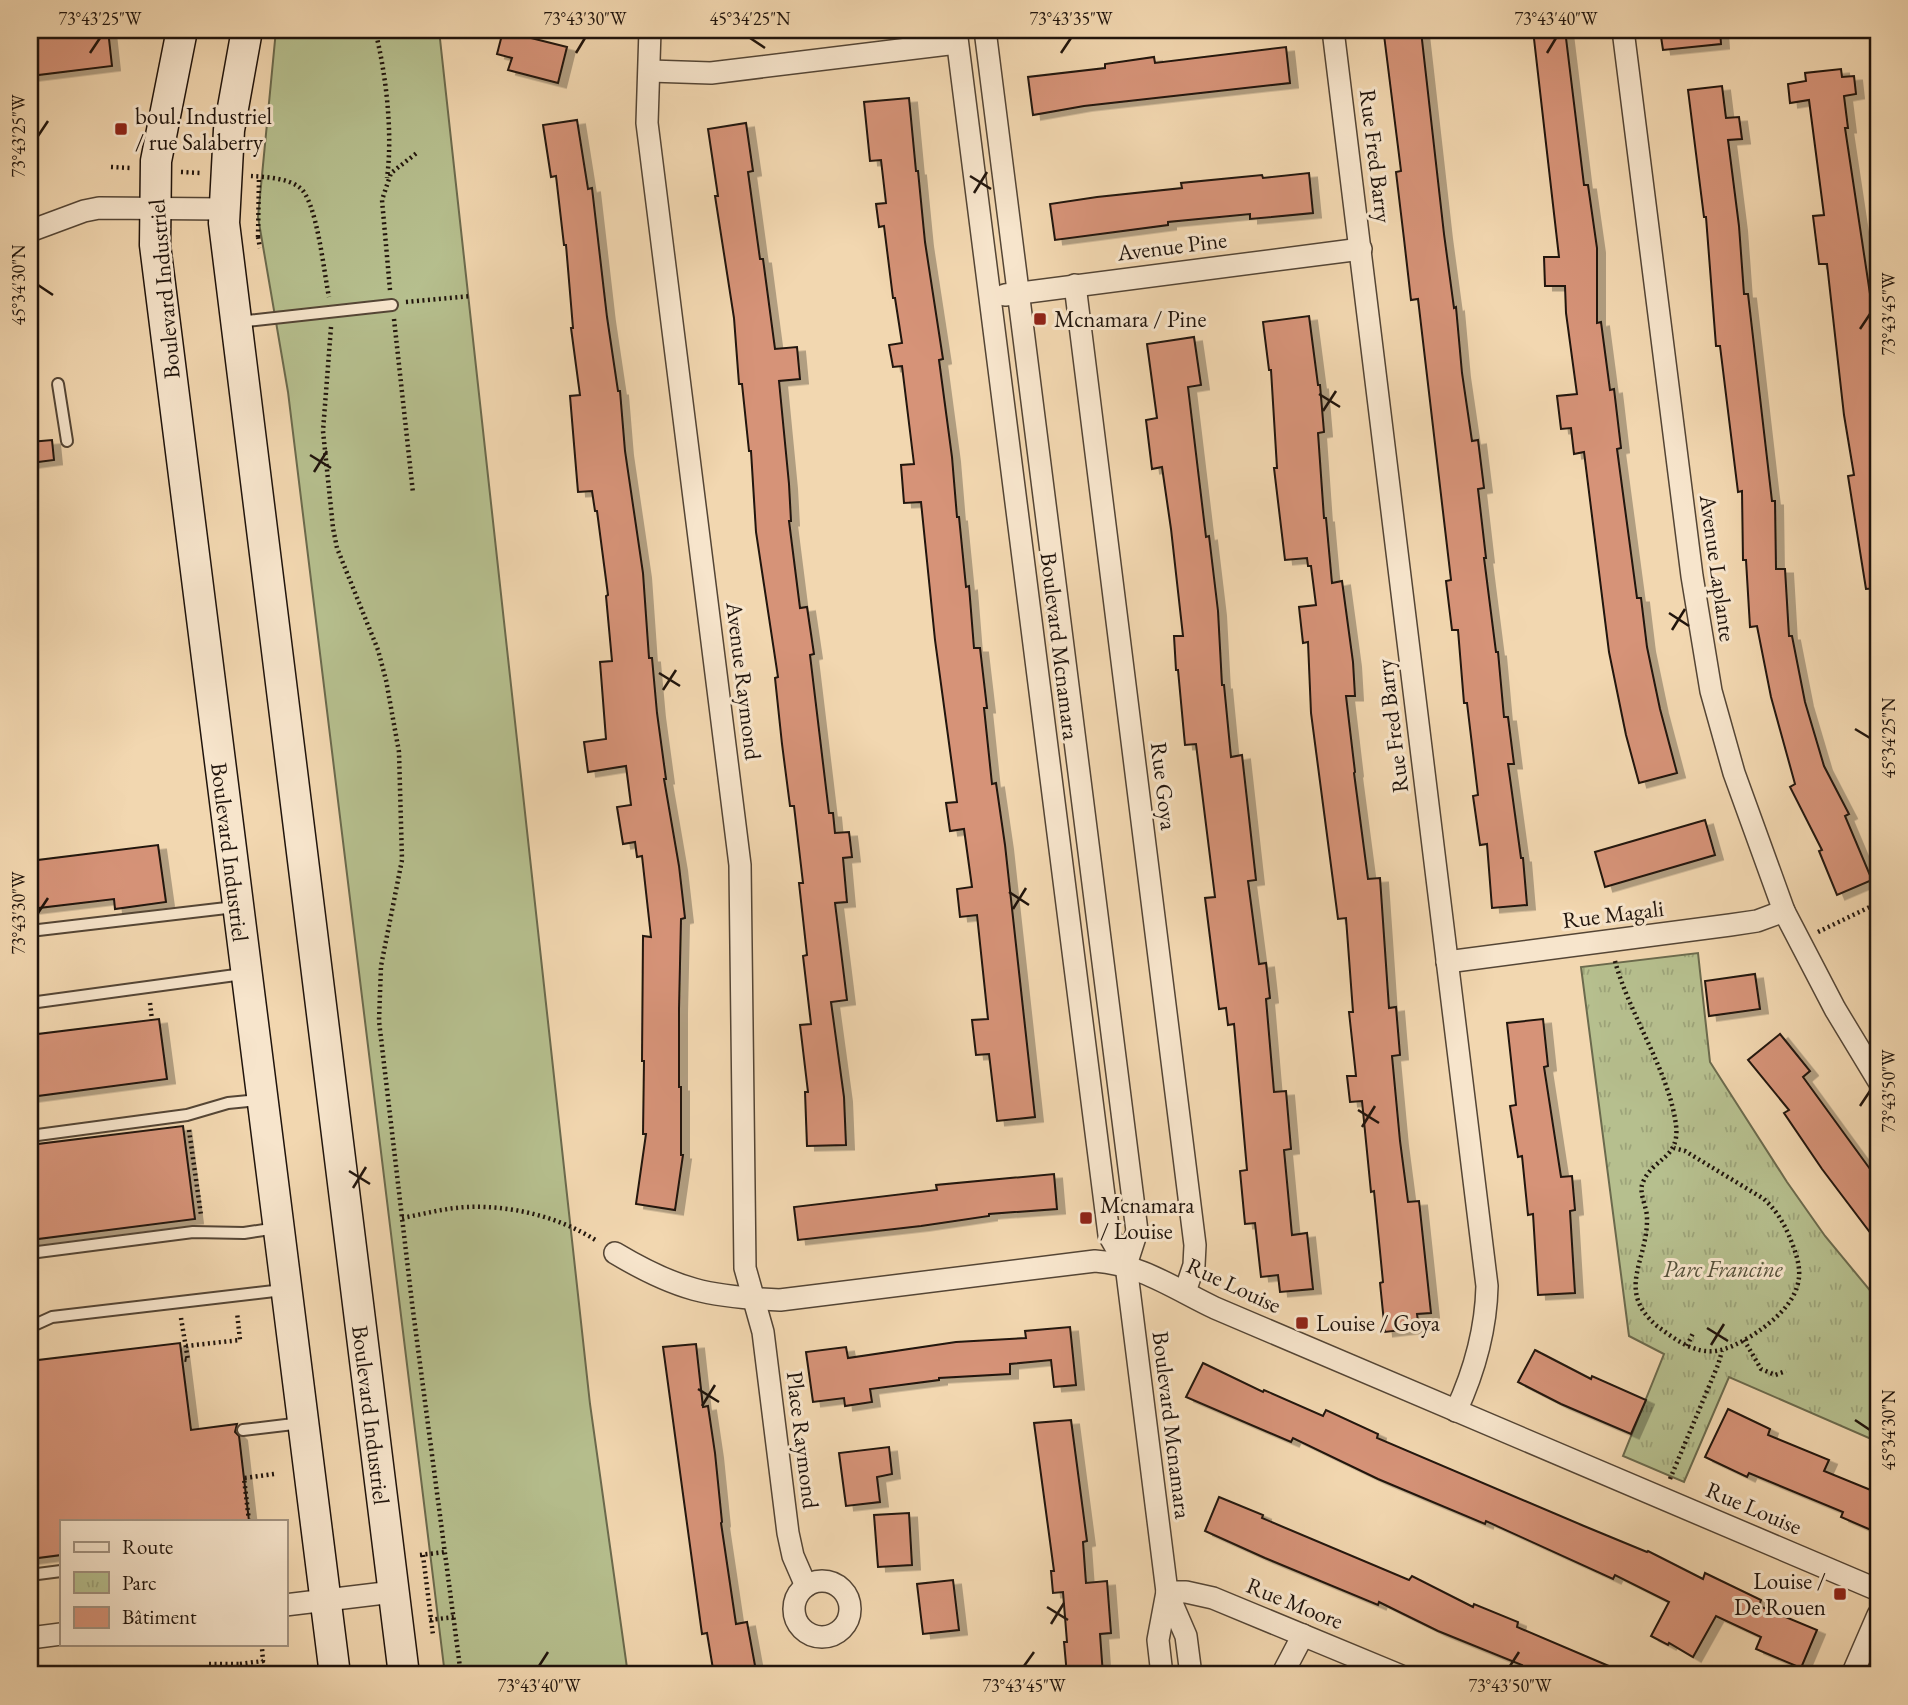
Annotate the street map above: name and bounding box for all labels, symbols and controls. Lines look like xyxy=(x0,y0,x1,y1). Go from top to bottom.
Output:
text: 73°43'25"W xyxy=(58,7,142,30)
text: 73°43'30"W xyxy=(543,7,627,30)
text: 45°34'25"N xyxy=(710,7,791,30)
text: 73°43'35"W xyxy=(1029,7,1113,30)
text: 73°43'40"W xyxy=(1514,7,1598,30)
street label: Rue Fred Barry xyxy=(1353,87,1399,226)
text: 73°43'25"W xyxy=(7,94,30,178)
place label: boul. Industriel / rue Salaberry xyxy=(135,101,272,157)
marker: boul. Industriel / rue Salaberry xyxy=(113,121,129,137)
street label: Boulevard Industriel xyxy=(141,197,187,380)
street label: Avenue Pine xyxy=(1115,224,1228,268)
text: 45°34'30"N xyxy=(7,244,30,325)
text: 73°43'45"W xyxy=(1877,272,1900,356)
place label: Mcnamara / Pine xyxy=(1054,304,1206,334)
marker: Mcnamara / Pine xyxy=(1032,311,1048,327)
street label: Avenue Laplante xyxy=(1693,492,1743,643)
street label: Boulevard Mcnamara xyxy=(1034,550,1086,742)
street label: Avenue Raymond xyxy=(719,599,769,762)
street label: Rue Fred Barry xyxy=(1369,656,1415,795)
text: 45°34'25"N xyxy=(1877,697,1900,778)
street label: Rue Goya xyxy=(1144,740,1184,833)
street label: Boulevard Industriel xyxy=(204,761,256,944)
text: 73°43'30"W xyxy=(7,871,30,955)
street label: Rue Magali xyxy=(1561,893,1666,935)
text: 73°43'50"W xyxy=(1877,1049,1900,1133)
place label: Mcnamara / Louise xyxy=(1100,1190,1195,1246)
marker: Mcnamara / Louise xyxy=(1078,1210,1094,1226)
street label: Rue Louise xyxy=(1182,1250,1286,1320)
park label: Parc Francine xyxy=(1663,1254,1784,1284)
place label: Louise / Goya xyxy=(1316,1308,1441,1338)
marker: Louise / Goya xyxy=(1294,1315,1310,1331)
street label: Boulevard Industriel xyxy=(345,1324,397,1507)
street label: Boulevard Mcnamara xyxy=(1146,1329,1198,1521)
street label: Place Raymond xyxy=(780,1370,826,1511)
text: 45°34'30"N xyxy=(1877,1389,1900,1470)
street label: Rue Louise xyxy=(1702,1474,1806,1542)
legend xyxy=(60,1520,287,1646)
text: Route xyxy=(122,1533,173,1560)
place label: Louise / De Rouen xyxy=(1734,1566,1826,1622)
text: Parc xyxy=(122,1569,156,1596)
street label: Rue Moore xyxy=(1242,1570,1348,1636)
marker: Louise / De Rouen xyxy=(1832,1586,1848,1602)
text: Bâtiment xyxy=(122,1603,197,1630)
text: 73°43'40"W xyxy=(497,1674,581,1697)
text: 73°43'45"W xyxy=(982,1674,1066,1697)
text: 73°43'50"W xyxy=(1468,1674,1552,1697)

